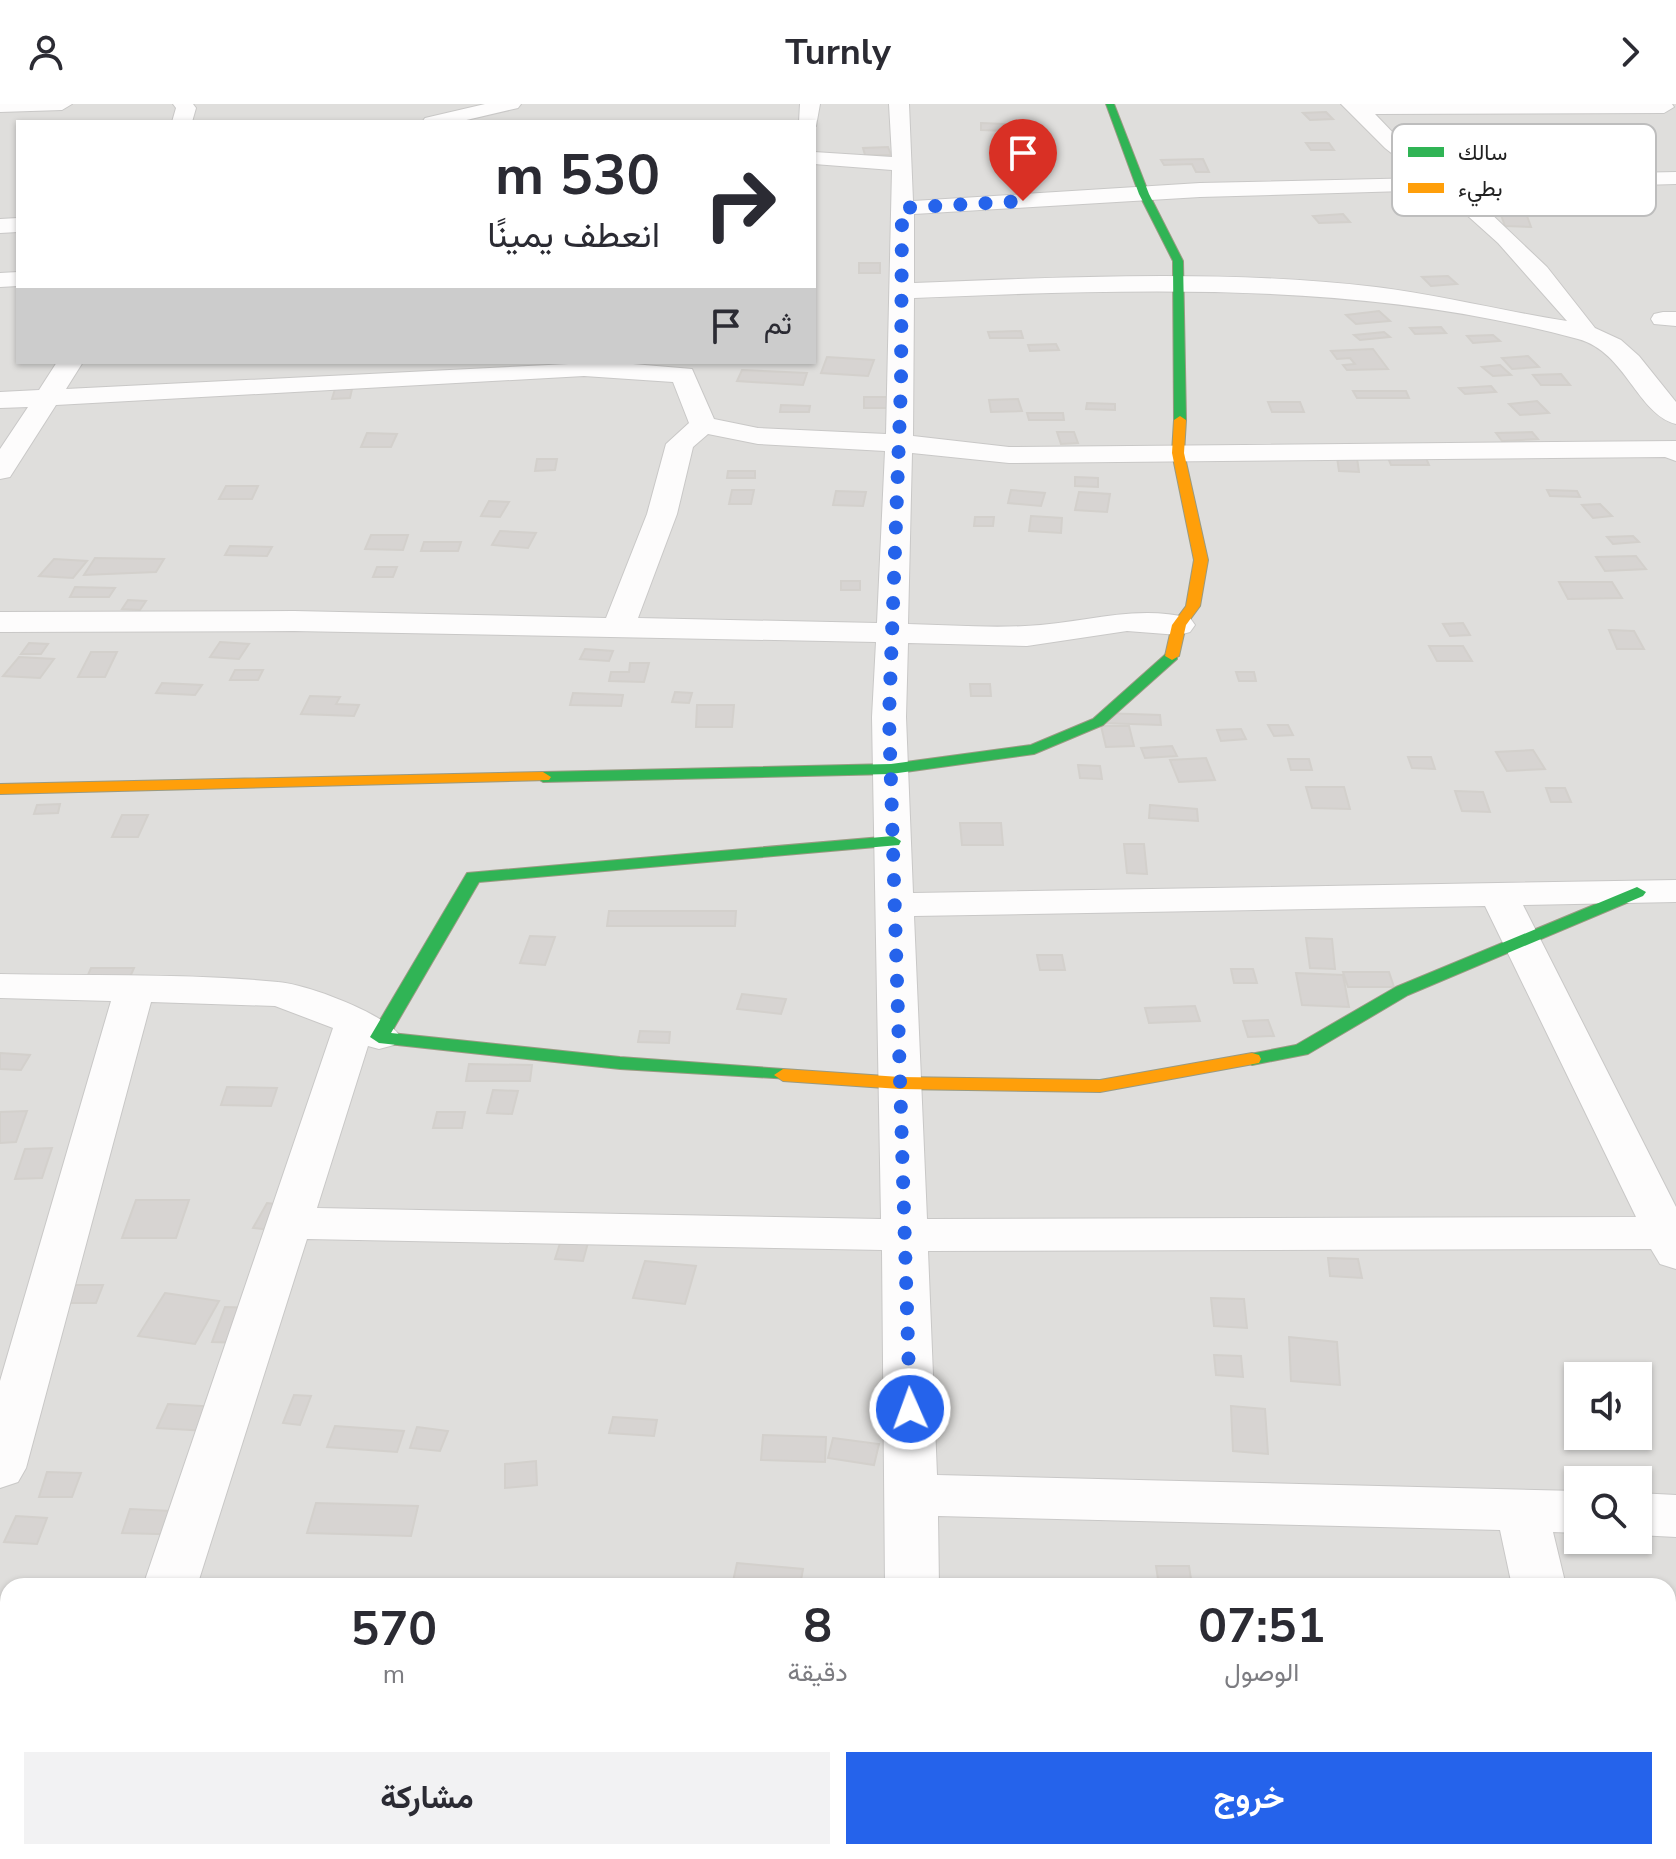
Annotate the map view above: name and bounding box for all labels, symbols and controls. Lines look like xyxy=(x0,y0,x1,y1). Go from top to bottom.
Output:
text: Turnly xyxy=(785,28,891,77)
icon: person xyxy=(24,30,68,74)
icon: forward xyxy=(1608,30,1652,74)
pin xyxy=(989,119,1057,201)
legend xyxy=(1392,124,1656,216)
icon: arrive xyxy=(1001,131,1045,175)
text: 530 m xyxy=(495,137,660,214)
text: سالك xyxy=(1458,138,1507,168)
icon: right xyxy=(688,152,792,256)
text: بطيء xyxy=(1458,174,1503,207)
text: انعطف يمينًا xyxy=(487,211,660,260)
icon: arrive xyxy=(704,304,748,348)
text: ثم xyxy=(764,304,792,345)
map controls xyxy=(1564,1362,1652,1554)
button: sound xyxy=(1564,1362,1652,1450)
position arrow xyxy=(868,1367,952,1451)
button: search xyxy=(1564,1466,1652,1554)
text: 8 xyxy=(803,1593,832,1659)
text: 07:51 xyxy=(1198,1593,1325,1659)
text: 570 xyxy=(351,1596,437,1662)
text: دقيقة xyxy=(788,1655,848,1690)
text: الوصول xyxy=(1224,1655,1299,1690)
text: m xyxy=(383,1657,405,1692)
button: مشاركة xyxy=(24,1752,830,1844)
button: خروج xyxy=(846,1752,1652,1844)

